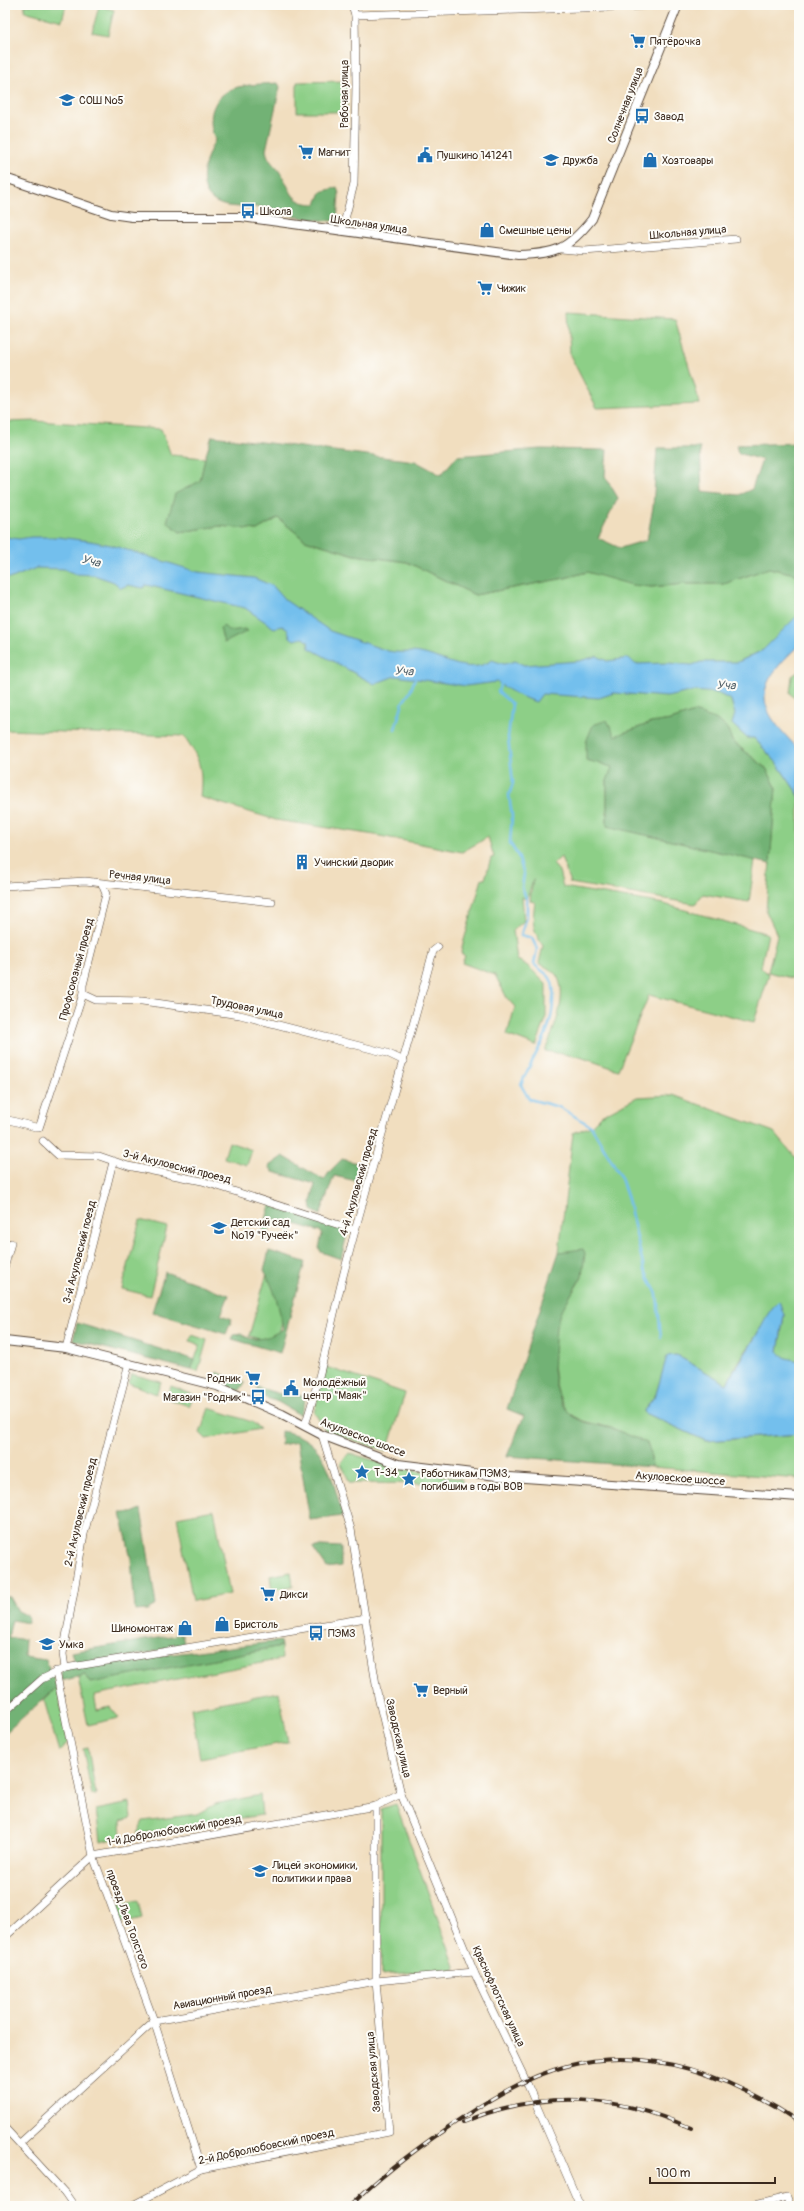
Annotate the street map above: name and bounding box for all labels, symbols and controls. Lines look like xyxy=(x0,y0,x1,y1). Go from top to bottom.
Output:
supermarket icon: Пятёрочка xyxy=(629,32,647,50)
place label: Пятёрочка xyxy=(650,35,701,48)
street label: Рабочая улица xyxy=(338,60,351,128)
street label: Солнечная улица xyxy=(605,65,646,145)
school or university icon: СОШ №5 xyxy=(58,91,76,109)
place label: СОШ №5 xyxy=(79,94,123,107)
bus stop icon: Завод xyxy=(633,107,651,125)
place label: Завод xyxy=(654,110,684,123)
supermarket icon: Магнит xyxy=(297,143,315,161)
place label: Магнит xyxy=(318,146,351,159)
public building icon: Пушкино 141241 xyxy=(416,146,434,164)
place label: Пушкино 141241 xyxy=(437,149,512,162)
school or university icon: Дружба xyxy=(542,151,560,169)
shop icon: Хозтовары xyxy=(641,151,659,169)
place label: Дружба xyxy=(562,154,598,167)
place label: Хозтовары xyxy=(662,154,713,167)
bus stop icon: Школа xyxy=(239,202,257,220)
place label: Школа xyxy=(260,205,291,218)
street label: Школьная улица xyxy=(330,213,408,236)
shop icon: Смешные цены xyxy=(478,221,496,239)
street label: Школьная улица xyxy=(649,223,727,242)
place label: Смешные цены xyxy=(499,224,572,237)
supermarket icon: Чижик xyxy=(476,279,494,297)
place label: Чижик xyxy=(497,282,526,295)
water label: Уча xyxy=(80,552,103,571)
water label: Уча xyxy=(394,664,415,680)
water label: Уча xyxy=(716,678,737,693)
building icon: Учинский дворик xyxy=(293,853,311,871)
place label: Учинский дворик xyxy=(314,856,394,869)
street label: Речная улица xyxy=(108,868,171,887)
street label: Профсоюзный проезд xyxy=(57,916,96,1022)
street label: Трудовая улица xyxy=(209,993,284,1022)
street label: 4-й Акуловский проезд xyxy=(337,1127,380,1237)
street label: 3-й Акуловский проезд xyxy=(121,1147,233,1186)
street label: 3-й Акуловский поезд xyxy=(60,1199,99,1305)
place label: Детский сад №19 "Ручеёк" xyxy=(230,1216,298,1242)
school or university icon: Детский сад №19 "Ручеёк" xyxy=(210,1219,228,1237)
supermarket icon: Родник xyxy=(244,1369,262,1387)
place label: Родник xyxy=(207,1372,241,1385)
place label: Молодёжный центр "Маяк" xyxy=(303,1376,367,1402)
public building icon: Молодёжный центр "Маяк" xyxy=(282,1379,300,1397)
bus stop icon: Магазин "Родник" xyxy=(249,1388,267,1406)
place label: Магазин "Родник" xyxy=(163,1391,246,1404)
street label: Акуловское шоссе xyxy=(319,1415,408,1460)
street label: 2-й Акуловский проезд xyxy=(62,1456,99,1568)
place icon: Т-34 xyxy=(353,1463,371,1481)
place label: Т-34 xyxy=(374,1466,398,1479)
place label: Работникам ПЭМЗ, погибшим в годы ВОВ xyxy=(421,1467,523,1493)
street label: Акуловское шоссе xyxy=(635,1469,726,1488)
place icon: Работникам ПЭМЗ, погибшим в годы ВОВ xyxy=(400,1470,418,1488)
supermarket icon: Дикси xyxy=(259,1585,277,1603)
place label: Дикси xyxy=(279,1588,308,1601)
shop icon: Бристоль xyxy=(213,1615,231,1633)
place label: Бристоль xyxy=(234,1618,278,1631)
shop icon: Шиномонтаж xyxy=(176,1619,194,1637)
place label: Шиномонтаж xyxy=(111,1622,173,1635)
bus stop icon: ПЭМЗ xyxy=(307,1624,325,1642)
place label: ПЭМЗ xyxy=(328,1627,356,1640)
school or university icon: Умка xyxy=(38,1635,56,1653)
place label: Умка xyxy=(59,1638,84,1651)
supermarket icon: Верный xyxy=(412,1681,430,1699)
place label: Верный xyxy=(433,1684,468,1697)
street label: Заводская улица xyxy=(383,1697,414,1779)
street label: 1-й Добролюбовский проезд xyxy=(106,1812,243,1849)
place label: Лицей экономики, политики и права xyxy=(271,1859,358,1885)
school or university icon: Лицей экономики, политики и права xyxy=(251,1862,269,1880)
street label: проезд Льва Толстого xyxy=(103,1868,152,1971)
street label: Краснофлотская улица xyxy=(469,1944,528,2049)
street label: Авиационный проезд xyxy=(172,1982,273,2013)
street label: Заводская улица xyxy=(363,2031,384,2113)
street label: 2-й Добролюбовский проезд xyxy=(197,2126,335,2167)
scale bar xyxy=(650,2159,775,2185)
text: 100 m xyxy=(656,2166,691,2181)

